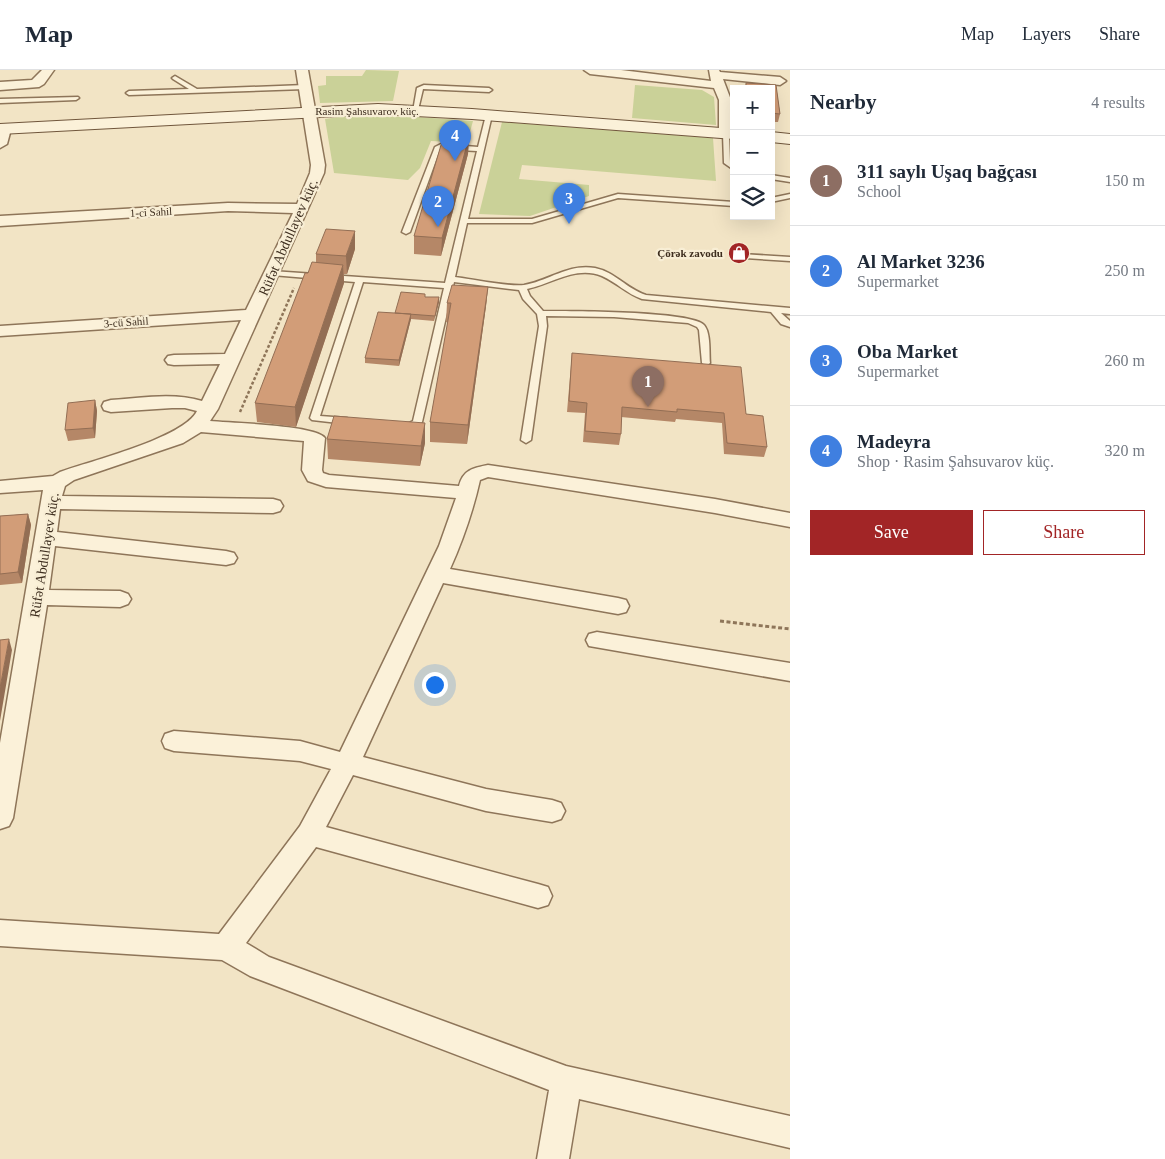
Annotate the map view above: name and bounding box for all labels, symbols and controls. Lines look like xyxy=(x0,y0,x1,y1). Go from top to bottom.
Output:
text: Map xyxy=(25,21,73,47)
text: Map xyxy=(961,24,994,44)
text: Layers xyxy=(1022,24,1071,44)
text: Share xyxy=(1099,24,1140,44)
map controls xyxy=(730,85,775,220)
button: + xyxy=(730,85,775,130)
text: Nearby xyxy=(810,90,877,114)
text: 4 results xyxy=(1091,94,1145,111)
street label: Rasim Şahsuvarov küç. xyxy=(315,105,419,117)
pin: 4 xyxy=(439,120,471,161)
button: − xyxy=(730,130,775,175)
text: 311 saylı Uşaq bağçası xyxy=(857,161,1037,182)
text: 1 xyxy=(822,172,830,189)
text: 150 m xyxy=(1105,172,1145,189)
button: layers xyxy=(730,175,775,220)
street label: Rüfət Abdullayev küç. xyxy=(256,176,321,298)
pin: 3 xyxy=(553,183,585,224)
text: School xyxy=(857,183,901,200)
pin: 2 xyxy=(422,186,454,227)
street label: 1-ci Sahil xyxy=(129,205,173,219)
shop icon: Çörək zavodu xyxy=(727,241,751,265)
place label: Çörək zavodu xyxy=(657,247,723,259)
text: Al Market 3236 xyxy=(857,251,985,272)
text: 2 xyxy=(822,262,830,279)
text: 250 m xyxy=(1105,262,1145,279)
text: Supermarket xyxy=(857,273,939,290)
street label: 3-cü Sahil xyxy=(103,314,149,330)
text: Oba Market xyxy=(857,341,958,362)
text: 3 xyxy=(822,352,830,369)
text: 260 m xyxy=(1105,352,1145,369)
text: Supermarket xyxy=(857,363,939,380)
pin: 1 xyxy=(632,366,664,407)
text: Madeyra xyxy=(857,431,931,452)
text: 4 xyxy=(822,442,830,459)
text: 320 m xyxy=(1105,442,1145,459)
text: Shop · Rasim Şahsuvarov küç. xyxy=(857,453,1054,470)
street label: Rüfət Abdullayev küç. xyxy=(27,491,62,619)
button: Save xyxy=(810,510,973,555)
button: Share xyxy=(983,510,1145,555)
your location xyxy=(422,672,448,698)

